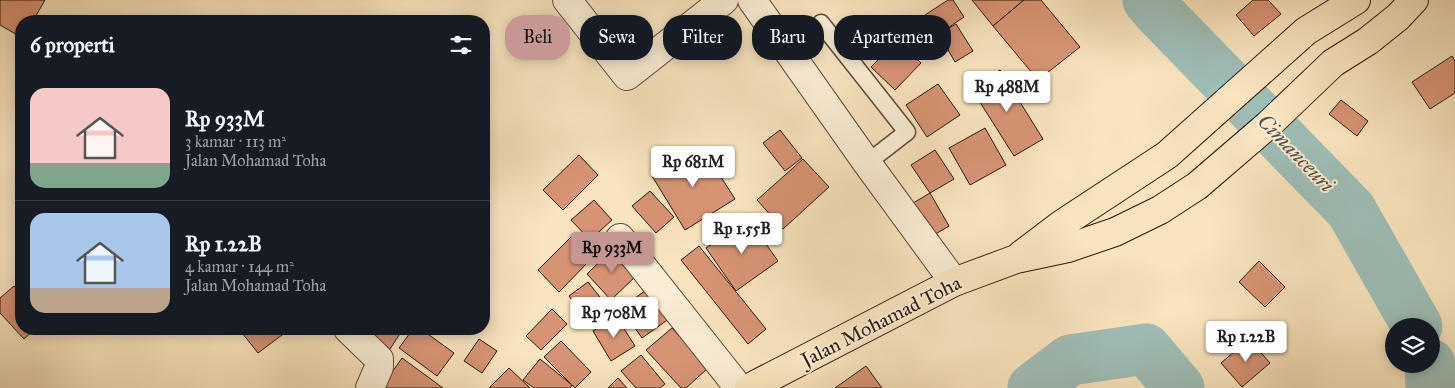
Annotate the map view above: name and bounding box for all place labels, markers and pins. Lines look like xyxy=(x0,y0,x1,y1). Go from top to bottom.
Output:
pin: Rp 488M xyxy=(961,70,1053,113)
pin: Rp 681M xyxy=(647,146,739,188)
pin: Rp 1.55B xyxy=(690,212,794,255)
pin: Rp 933M xyxy=(566,232,658,274)
pin: Rp 708M xyxy=(568,296,660,339)
pin: Rp 1.22B xyxy=(1194,320,1298,363)

